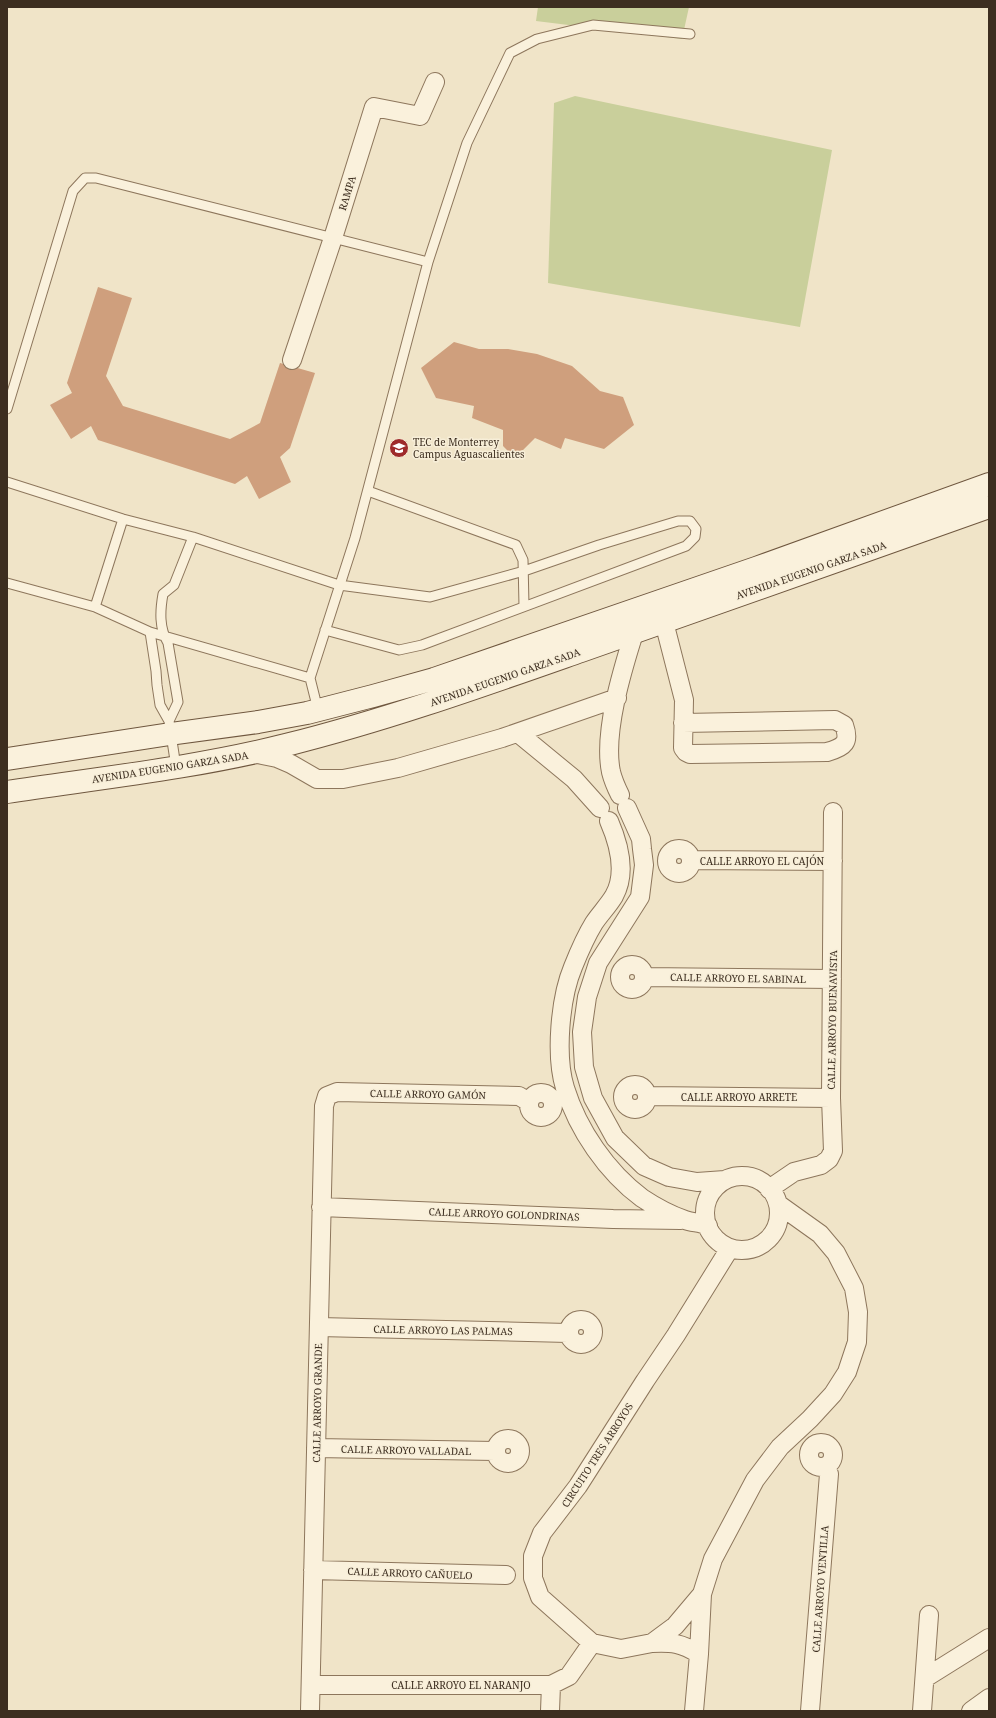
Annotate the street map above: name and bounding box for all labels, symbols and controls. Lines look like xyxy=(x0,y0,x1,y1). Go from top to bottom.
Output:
street label: RAMPA xyxy=(335,173,359,212)
place label: TEC de Monterrey Campus Aguascalientes xyxy=(413,435,525,461)
school or university icon: TEC de Monterrey Campus Aguascalientes xyxy=(388,437,410,459)
street label: AVENIDA EUGENIO GARZA SADA xyxy=(734,537,889,602)
street label: AVENIDA EUGENIO GARZA SADA xyxy=(428,644,583,709)
street label: AVENIDA EUGENIO GARZA SADA xyxy=(91,748,250,786)
street label: CALLE ARROYO EL CAJÓN xyxy=(700,854,825,868)
street label: CALLE ARROYO BUENAVISTA xyxy=(824,949,840,1090)
street label: CALLE ARROYO EL SABINAL xyxy=(670,970,806,986)
street label: CALLE ARROYO GAMÓN xyxy=(370,1086,487,1102)
street label: CALLE ARROYO ARRETE xyxy=(681,1090,797,1104)
street label: CALLE ARROYO GOLONDRINAS xyxy=(428,1204,580,1224)
street label: CALLE ARROYO LAS PALMAS xyxy=(373,1322,513,1338)
street label: CALLE ARROYO GRANDE xyxy=(309,1343,325,1463)
street label: CIRCUITO TRES ARROYOS xyxy=(558,1400,636,1510)
street label: CALLE ARROYO VALLADAL xyxy=(341,1442,471,1458)
street label: CALLE ARROYO VENTILLA xyxy=(809,1524,831,1653)
street label: CALLE ARROYO CAÑUELO xyxy=(347,1564,473,1582)
street label: CALLE ARROYO EL NARANJO xyxy=(391,1678,531,1692)

